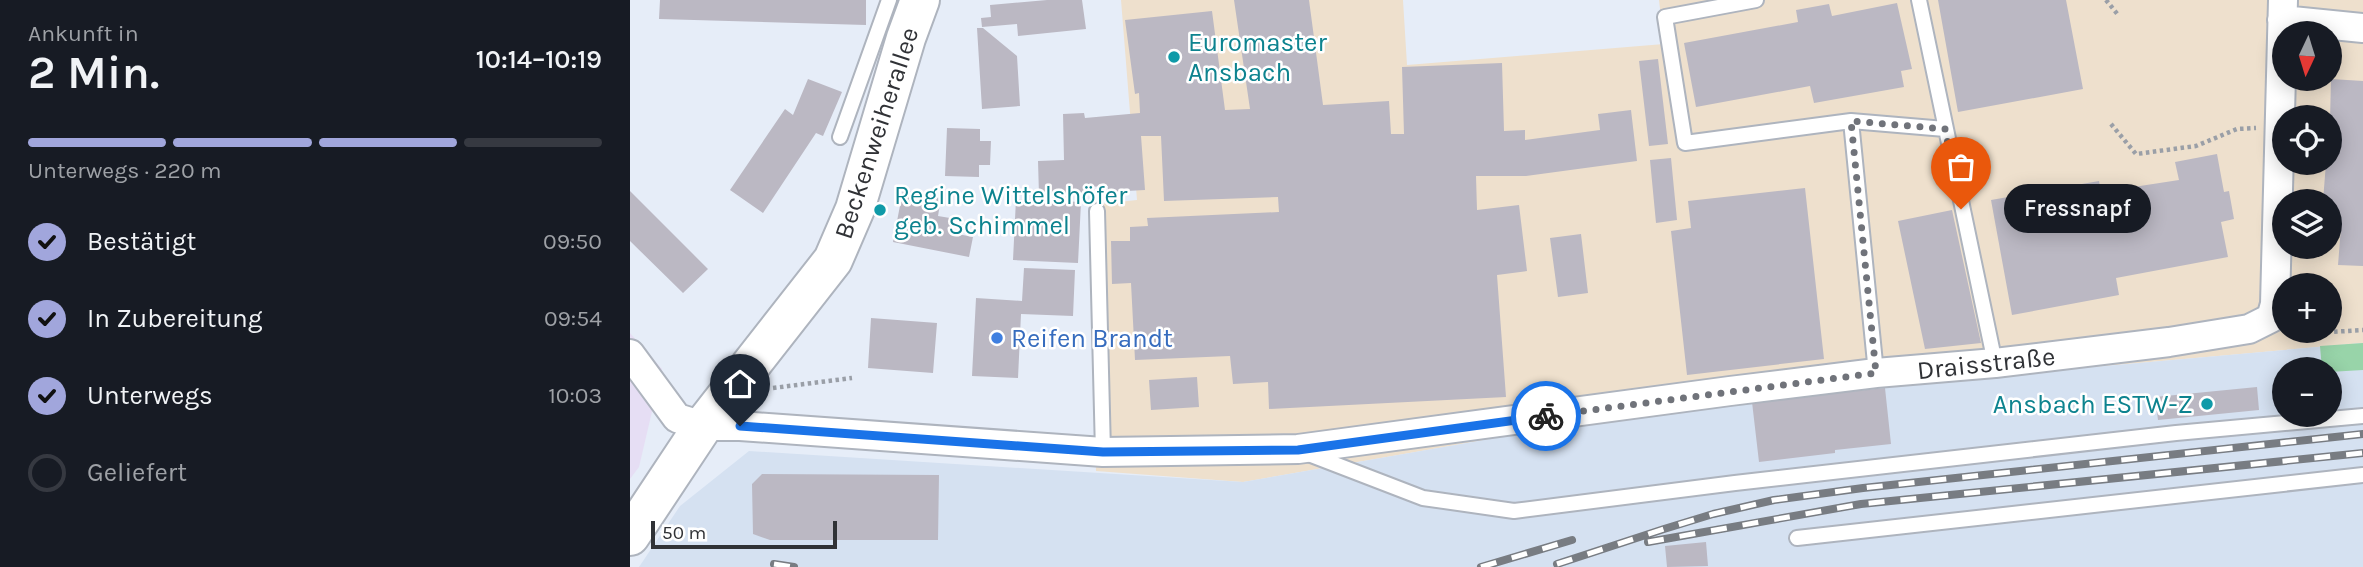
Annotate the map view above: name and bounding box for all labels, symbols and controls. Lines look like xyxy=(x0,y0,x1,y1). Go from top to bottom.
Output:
text: Ankunft in xyxy=(28,20,139,47)
north arrow xyxy=(2272,21,2342,91)
map controls xyxy=(2272,21,2342,427)
street label: Beckenweiherallee xyxy=(828,23,925,243)
place label: Euromaster Ansbach xyxy=(1188,27,1327,88)
text: 10:14–10:19 xyxy=(476,44,602,75)
text: 2 Min. xyxy=(28,46,159,100)
marker: Euromaster Ansbach xyxy=(1166,49,1182,65)
button: locate xyxy=(2272,105,2342,175)
pin xyxy=(1931,137,1991,209)
icon: bag xyxy=(1942,148,1980,186)
text: Unterwegs · 220 m xyxy=(28,157,222,184)
place label: Regine Wittelshöfer geb. Schimmel xyxy=(894,180,1128,241)
callout: Fressnapf xyxy=(2003,184,2150,234)
button: layers xyxy=(2272,189,2342,259)
text: Fressnapf xyxy=(2024,195,2131,222)
marker: Regine Wittelshöfer geb. Schimmel xyxy=(872,202,888,218)
icon: check xyxy=(28,223,66,261)
text: Bestätigt xyxy=(87,226,196,257)
text: 09:50 xyxy=(543,228,602,255)
button: + xyxy=(2272,273,2342,343)
icon: check xyxy=(28,300,66,338)
text: In Zubereitung xyxy=(87,303,262,334)
text: 09:54 xyxy=(544,305,602,332)
place label: Reifen Brandt xyxy=(1011,323,1173,354)
marker: Reifen Brandt xyxy=(989,330,1005,346)
street label: Draisstraße xyxy=(1915,341,2057,386)
pin xyxy=(710,354,770,426)
button: − xyxy=(2272,357,2342,427)
icon: home xyxy=(721,365,759,403)
icon: check xyxy=(28,377,66,415)
text: Unterwegs xyxy=(87,380,213,411)
courier xyxy=(1511,381,1581,451)
text: 10:03 xyxy=(548,382,602,409)
place label: Ansbach ESTW-Z xyxy=(1993,389,2193,420)
marker: Ansbach ESTW-Z xyxy=(2199,396,2215,412)
icon: bike xyxy=(1527,397,1565,435)
text: Geliefert xyxy=(87,457,187,488)
scale bar xyxy=(651,518,836,550)
text: 50 m xyxy=(662,522,706,544)

